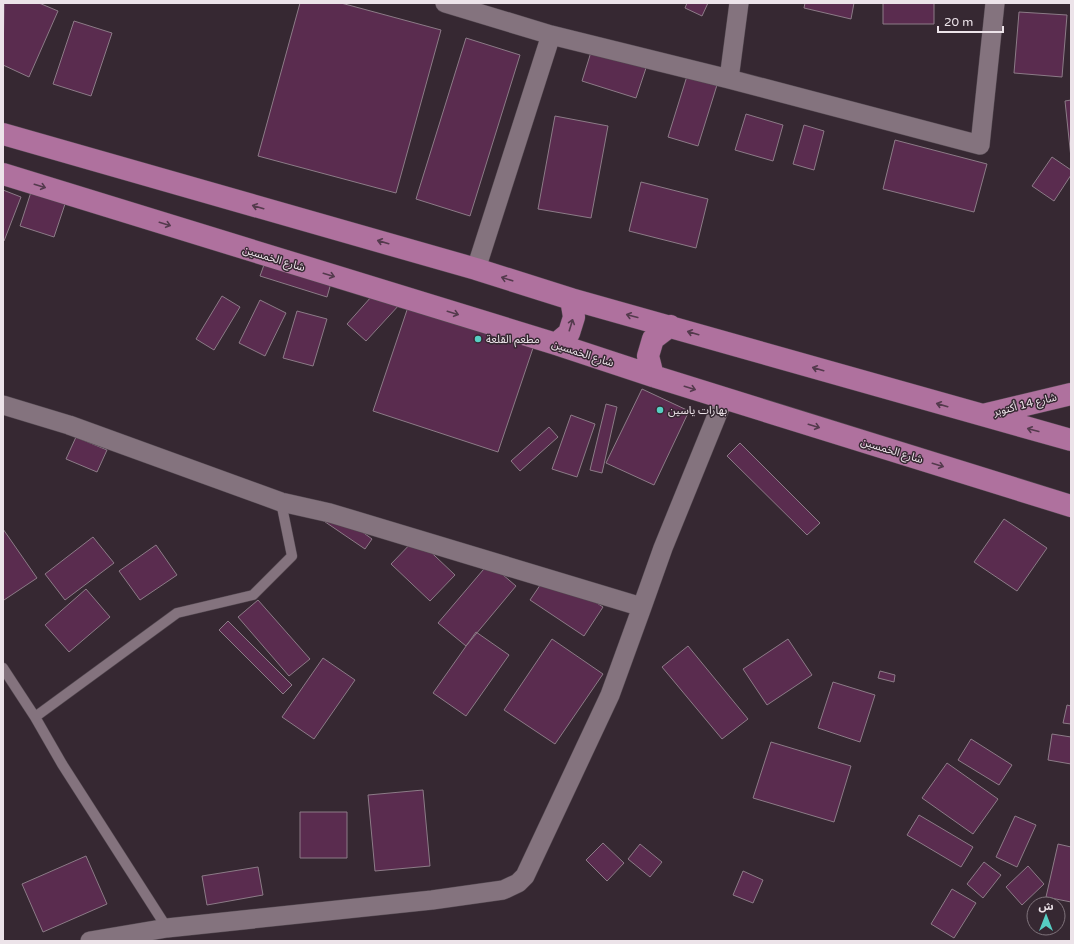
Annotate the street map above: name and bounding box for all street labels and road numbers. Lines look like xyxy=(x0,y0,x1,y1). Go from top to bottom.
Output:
street label: شارع الخمسين xyxy=(241,243,307,275)
street label: شارع الخمسين xyxy=(550,337,616,371)
street label: شارع 14 أكتوبر xyxy=(991,390,1059,420)
street label: شارع الخمسين xyxy=(859,435,925,467)

